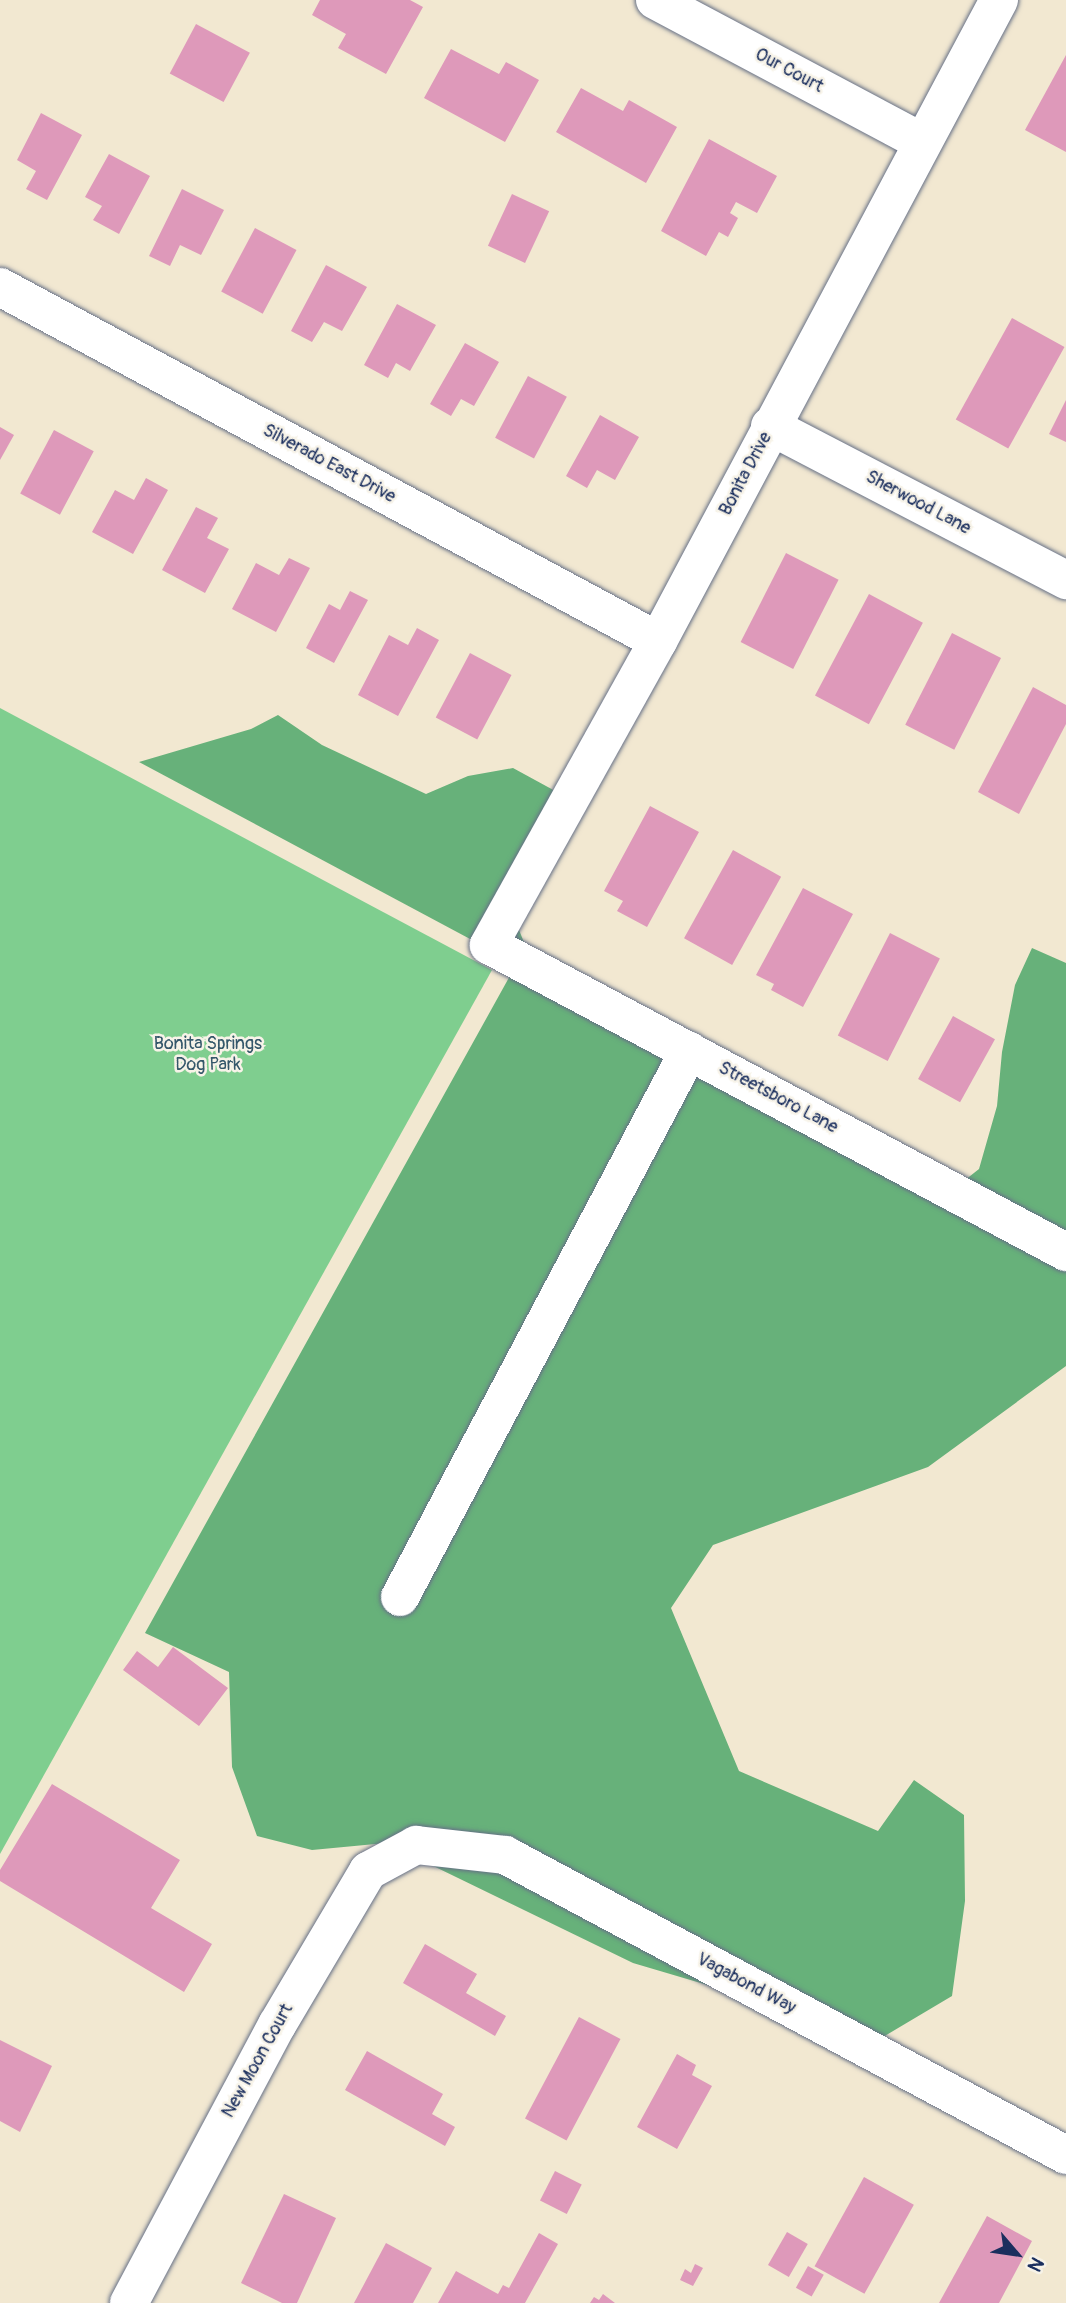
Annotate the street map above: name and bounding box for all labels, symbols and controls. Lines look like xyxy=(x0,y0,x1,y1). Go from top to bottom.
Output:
street label: Our Court xyxy=(751,44,827,98)
street label: Silverado East Drive xyxy=(259,420,399,508)
street label: Bonita Drive xyxy=(715,429,777,519)
street label: Sherwood Lane xyxy=(862,466,974,540)
park label: Bonita Springs Dog Park xyxy=(154,1034,262,1076)
street label: Streetsboro Lane xyxy=(715,1057,841,1139)
street label: Vagabond Way xyxy=(693,1949,799,2019)
street label: New Moon Court xyxy=(218,2000,298,2122)
north arrow xyxy=(982,2219,1052,2289)
text: N xyxy=(1022,2253,1049,2276)

